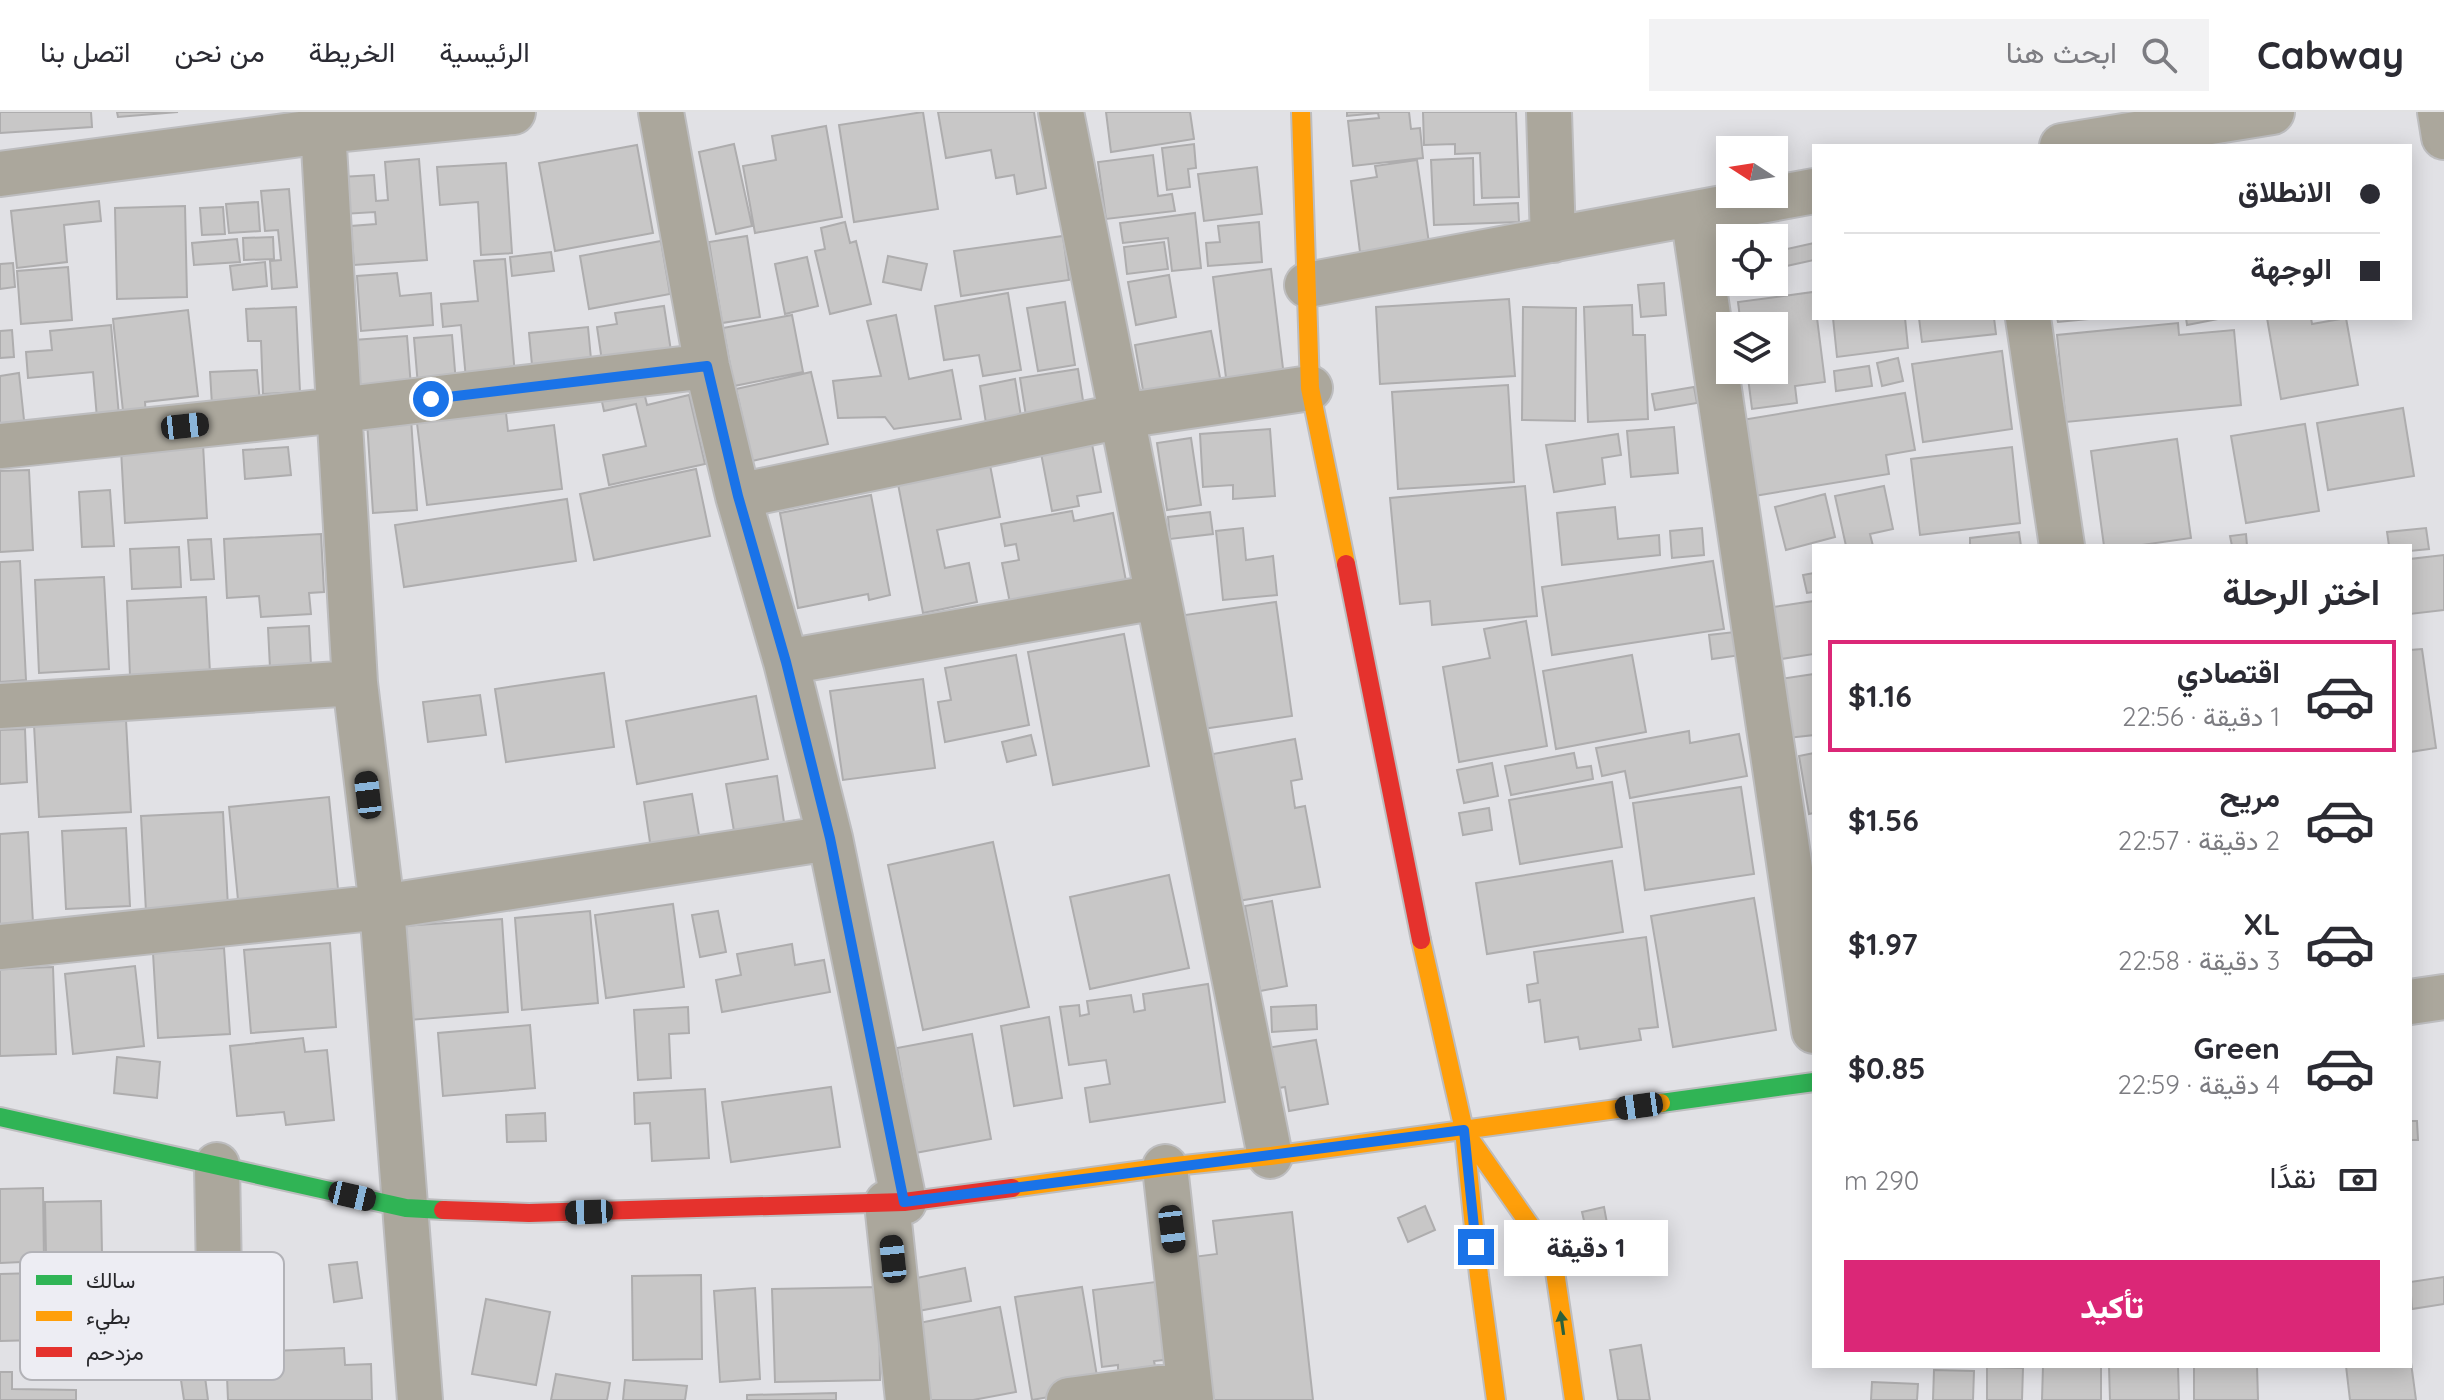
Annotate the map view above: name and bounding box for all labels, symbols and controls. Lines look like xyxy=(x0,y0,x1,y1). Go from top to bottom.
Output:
search box xyxy=(1649,19,2209,91)
text: Cabway xyxy=(2257,31,2404,79)
text: ابحث هنا xyxy=(2006,33,2117,71)
icon: search xyxy=(2137,33,2181,77)
text: اتصل بنا xyxy=(40,34,131,69)
text: من نحن xyxy=(175,34,265,69)
text: الخريطة xyxy=(309,34,395,69)
text: الرئيسية xyxy=(439,34,530,69)
north arrow xyxy=(1716,136,1788,208)
map controls xyxy=(1716,136,1788,384)
text: الانطلاق xyxy=(2238,172,2332,210)
button: locate xyxy=(1716,224,1788,296)
text: الوجهة xyxy=(2250,249,2332,287)
button: layers xyxy=(1716,312,1788,384)
route start xyxy=(413,381,449,417)
car xyxy=(160,412,210,440)
text: اختر الرحلة xyxy=(2222,569,2380,614)
text: اقتصادي xyxy=(2177,653,2280,691)
icon: car xyxy=(2304,660,2376,732)
text: $1.16 xyxy=(1848,677,1912,715)
text: 1 دقيقة · 22:56 xyxy=(2122,700,2280,733)
car xyxy=(353,770,383,820)
text: مريح xyxy=(2220,777,2280,815)
icon: car xyxy=(2304,784,2376,856)
text: $1.56 xyxy=(1848,801,1919,839)
text: 2 دقيقة · 22:57 xyxy=(2118,824,2280,857)
text: XL xyxy=(2243,905,2280,943)
icon: car xyxy=(2304,908,2376,980)
text: $1.97 xyxy=(1848,925,1918,963)
text: 3 دقيقة · 22:58 xyxy=(2118,944,2280,977)
text: Green xyxy=(2193,1029,2280,1067)
icon: car xyxy=(2304,1032,2376,1104)
text: $0.85 xyxy=(1848,1049,1926,1087)
text: 4 دقيقة · 22:59 xyxy=(2117,1068,2280,1101)
car xyxy=(1614,1091,1664,1121)
text: نقدًا xyxy=(2270,1158,2316,1196)
icon: cash xyxy=(2336,1158,2380,1202)
text: 290 m xyxy=(1844,1164,1919,1197)
car xyxy=(326,1179,378,1213)
car xyxy=(565,1199,613,1225)
car xyxy=(1157,1204,1187,1254)
callout: 1 دقيقة xyxy=(1504,1219,1668,1275)
route end xyxy=(1458,1229,1494,1265)
text: 1 دقيقة xyxy=(1547,1231,1625,1264)
car xyxy=(879,1234,907,1284)
legend xyxy=(20,1252,284,1380)
button: تأكيد xyxy=(1844,1260,2380,1352)
text: سالك xyxy=(86,1266,135,1294)
text: بطيء xyxy=(86,1302,131,1335)
one-way arrow xyxy=(1556,1310,1568,1335)
text: مزدحم xyxy=(86,1338,144,1367)

